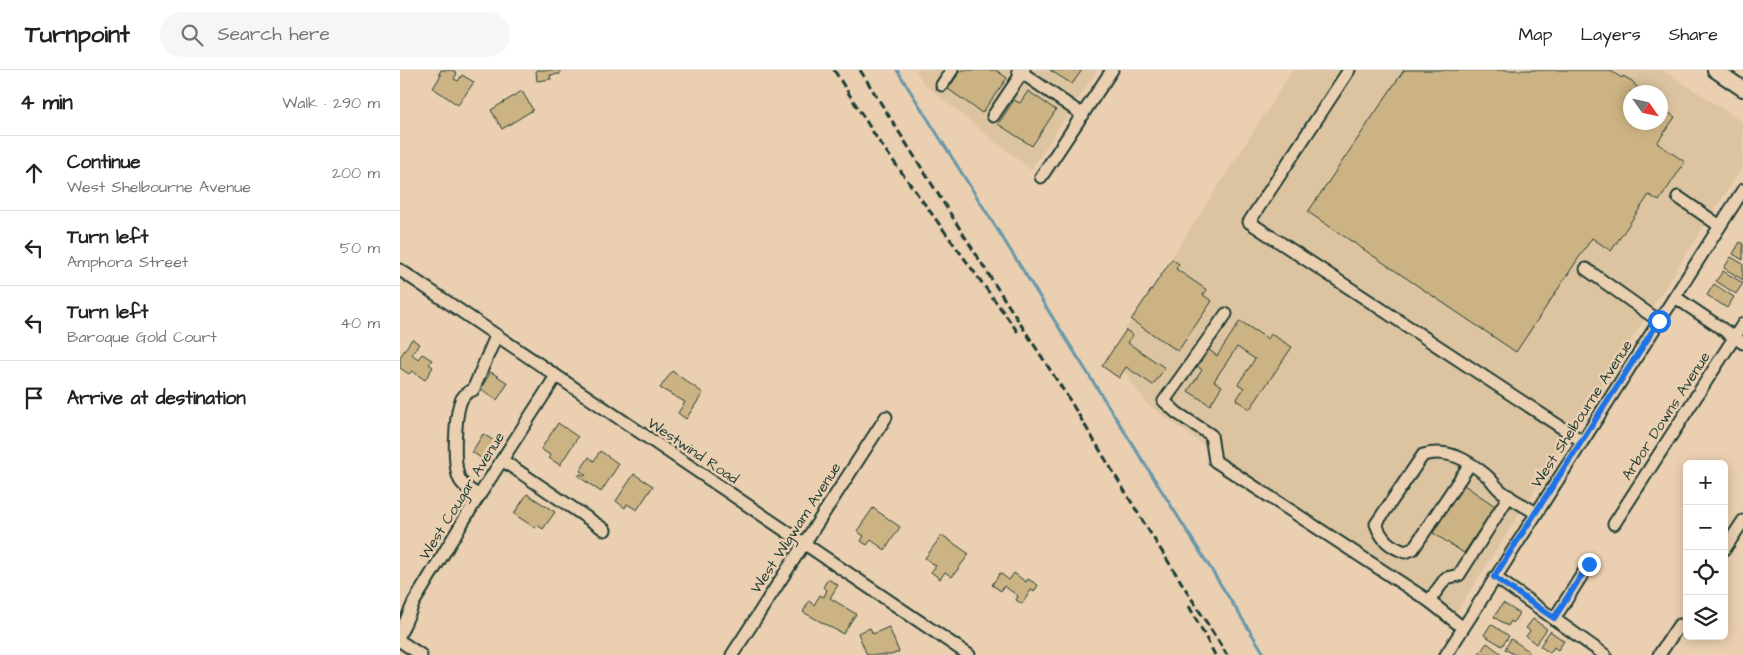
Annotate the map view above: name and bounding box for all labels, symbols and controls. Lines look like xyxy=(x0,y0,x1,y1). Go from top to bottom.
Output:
search box xyxy=(160,12,510,57)
text: Turnpoint xyxy=(25,18,130,52)
icon: search xyxy=(178,21,206,49)
text: Search here xyxy=(218,21,330,48)
text: Map xyxy=(1518,22,1552,47)
text: Layers xyxy=(1580,22,1641,47)
text: Share xyxy=(1669,22,1718,47)
north arrow xyxy=(1623,85,1668,130)
text: 4 min xyxy=(20,88,73,117)
text: Walk · 290 m xyxy=(282,92,380,114)
text: Continue xyxy=(67,149,141,176)
icon: ahead xyxy=(20,159,48,187)
text: 200 m xyxy=(332,162,380,184)
text: West Shelbourne Avenue xyxy=(67,176,251,198)
text: Turn left xyxy=(67,224,148,251)
icon: left xyxy=(20,234,48,262)
text: 50 m xyxy=(340,237,380,259)
text: Amphora Street xyxy=(67,251,188,273)
text: Turn left xyxy=(67,299,148,326)
icon: left xyxy=(20,309,48,337)
route start xyxy=(1648,310,1671,333)
text: 40 m xyxy=(340,312,380,334)
text: Baroque Gold Court xyxy=(67,326,217,348)
street label: West Shelbourne Avenue xyxy=(1526,336,1638,492)
street label: Arbor Downs Avenue xyxy=(1617,348,1715,484)
icon: arrive xyxy=(20,384,48,412)
text: Arrive at destination xyxy=(67,385,246,412)
street label: Westwind Road xyxy=(643,413,743,489)
street label: West Cougar Avenue xyxy=(414,428,511,564)
street label: West Wigwam Avenue xyxy=(746,458,847,598)
map controls xyxy=(1683,460,1728,640)
button: + xyxy=(1683,460,1728,505)
button: − xyxy=(1683,505,1728,550)
button: locate xyxy=(1683,550,1728,595)
route end xyxy=(1578,553,1601,576)
button: layers xyxy=(1683,595,1728,640)

